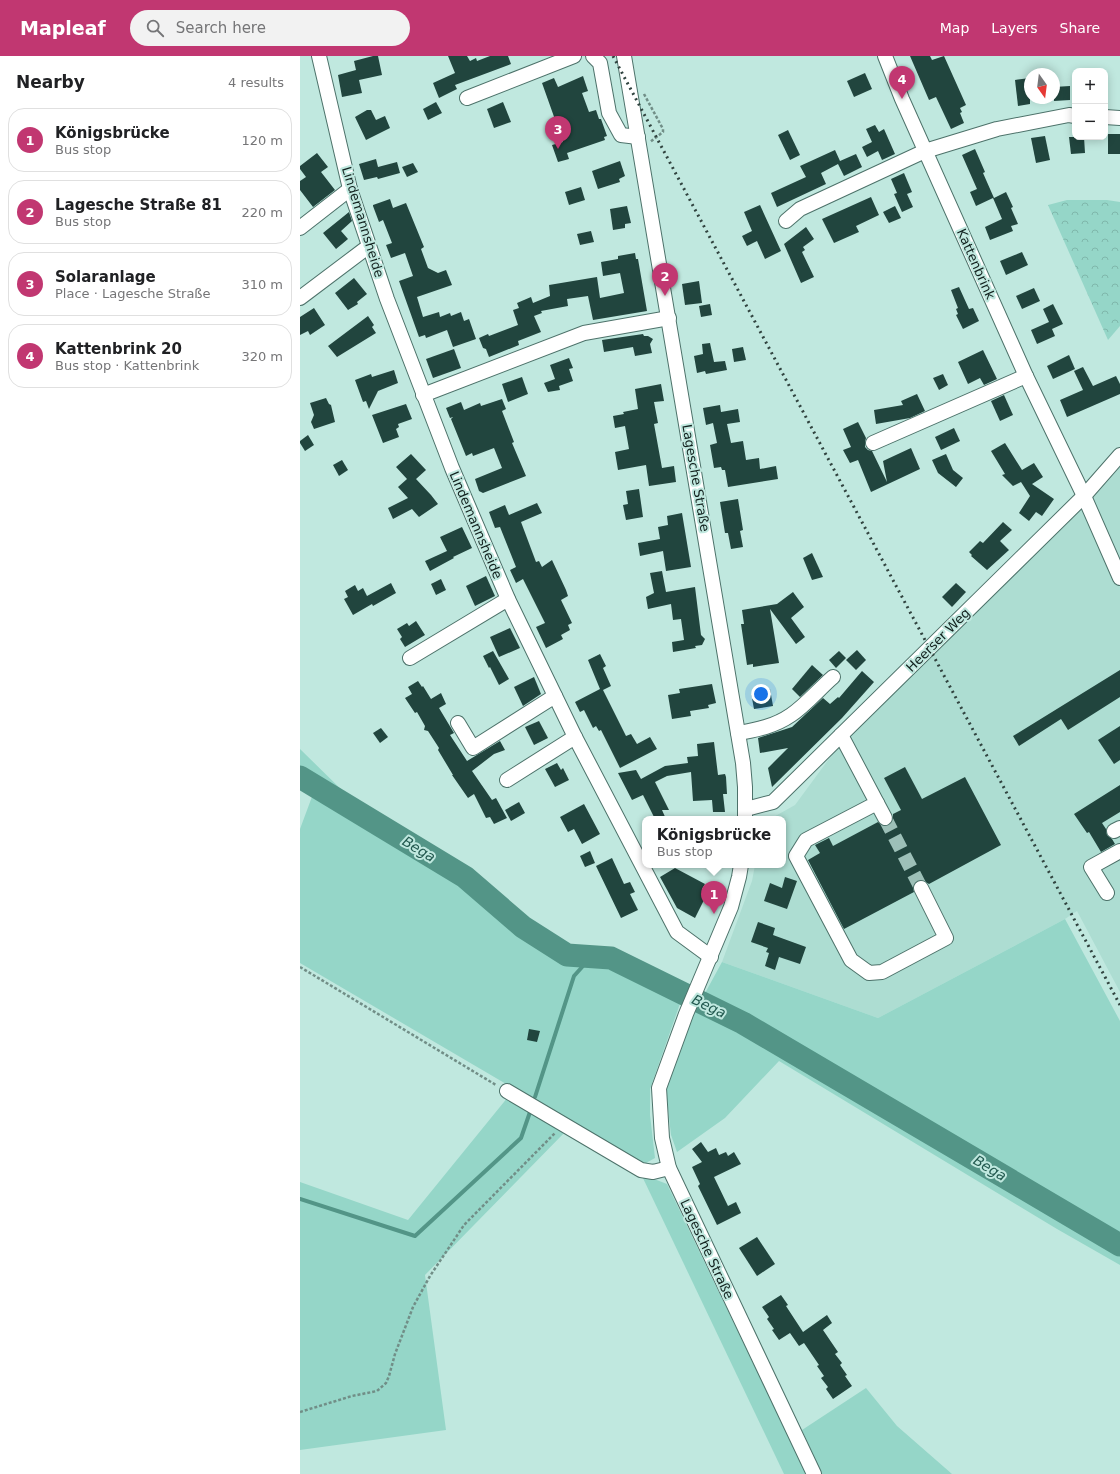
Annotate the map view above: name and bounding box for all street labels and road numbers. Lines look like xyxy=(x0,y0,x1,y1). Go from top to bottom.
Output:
street label: Lindemannsheide xyxy=(339,165,387,279)
street label: Kattenbrink xyxy=(954,226,998,302)
street label: Lagesche Straße xyxy=(679,423,713,533)
street label: Lindemannsheide xyxy=(447,469,505,581)
street label: Heerser Weg xyxy=(903,605,973,675)
street label: Lagesche Straße xyxy=(677,1197,737,1301)

